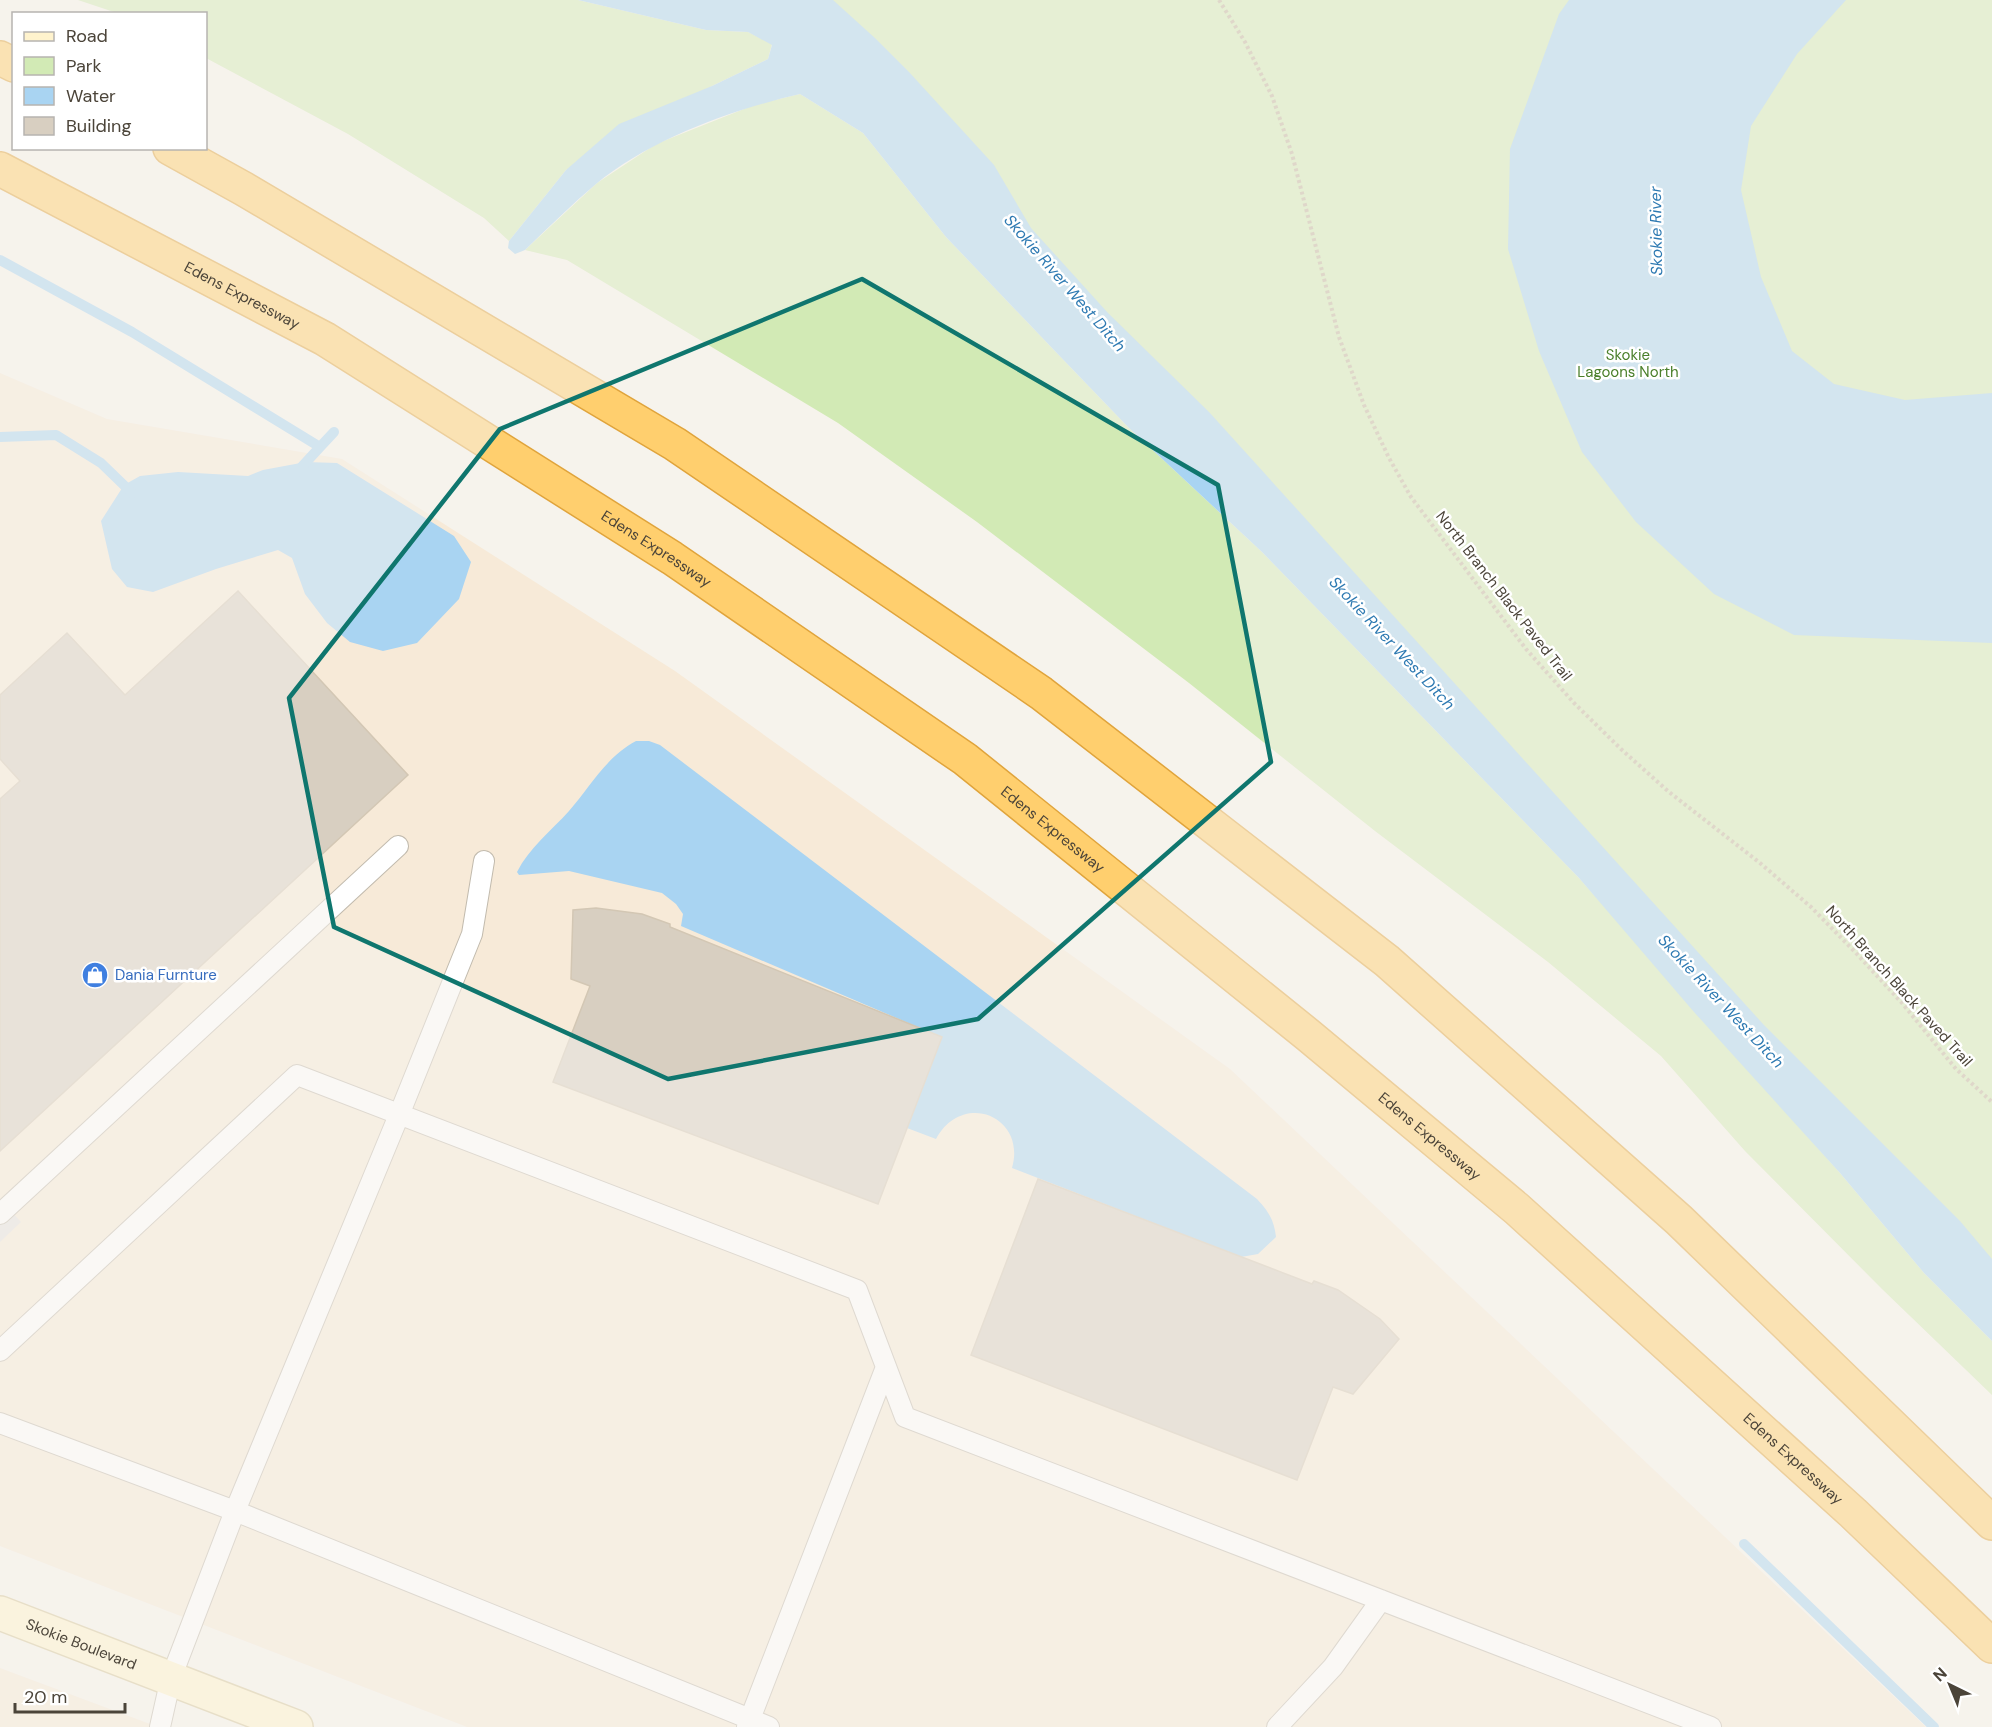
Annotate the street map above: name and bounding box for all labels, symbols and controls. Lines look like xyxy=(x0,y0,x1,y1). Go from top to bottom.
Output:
legend xyxy=(12,12,207,150)
text: Road xyxy=(66,24,108,48)
text: Park xyxy=(66,54,102,78)
text: Water xyxy=(66,84,116,108)
text: Building xyxy=(66,114,131,138)
water label: Skokie River xyxy=(1645,185,1667,276)
water label: Skokie River West Ditch xyxy=(1000,210,1130,356)
street label: Edens Expressway xyxy=(181,257,304,334)
park label: Skokie Lagoons North xyxy=(1577,345,1679,382)
street label: Edens Expressway xyxy=(597,506,716,593)
street label: North Branch Black Paved Trail xyxy=(1431,507,1577,685)
water label: Skokie River West Ditch xyxy=(1325,572,1459,714)
street label: Edens Expressway xyxy=(997,782,1109,878)
street label: North Branch Black Paved Trail xyxy=(1821,901,1977,1071)
water label: Skokie River West Ditch xyxy=(1654,930,1788,1072)
shop icon: Dania Furnture xyxy=(80,960,110,990)
place label: Dania Furnture xyxy=(115,965,217,985)
street label: Edens Expressway xyxy=(1374,1088,1486,1185)
street label: Edens Expressway xyxy=(1739,1408,1848,1510)
street label: Skokie Boulevard xyxy=(23,1614,139,1675)
north arrow xyxy=(1920,1655,1980,1715)
text: N xyxy=(1929,1663,1952,1686)
scale bar xyxy=(15,1676,124,1714)
text: 20 m xyxy=(24,1685,67,1709)

